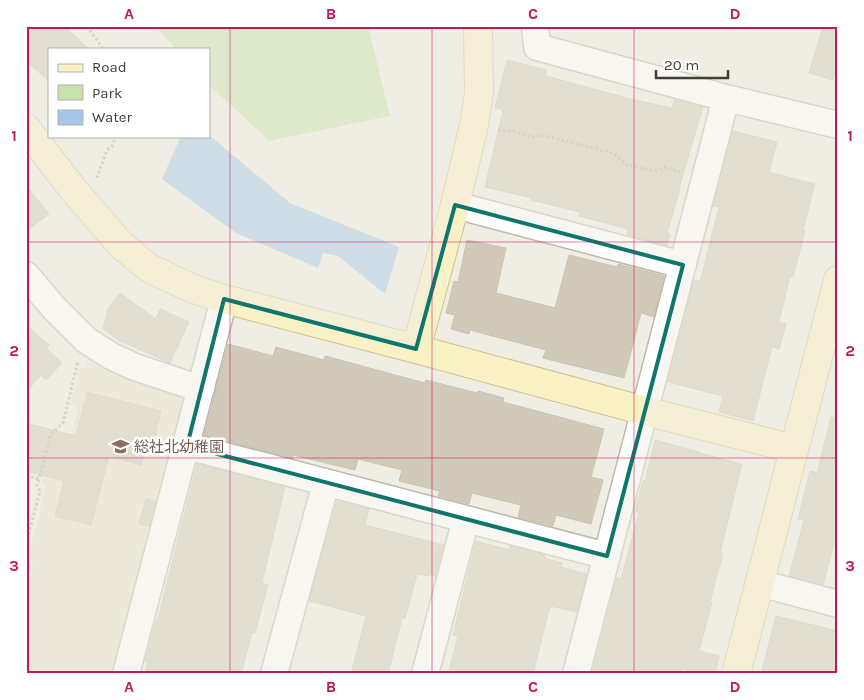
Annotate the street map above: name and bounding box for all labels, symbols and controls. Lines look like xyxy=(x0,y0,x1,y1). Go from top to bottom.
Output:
text: A xyxy=(124,4,134,23)
text: B xyxy=(326,4,336,23)
text: C xyxy=(528,4,538,23)
text: D xyxy=(730,4,741,23)
legend xyxy=(48,48,210,138)
scale bar xyxy=(656,48,729,80)
text: 20 m xyxy=(664,56,699,74)
text: Road xyxy=(92,58,127,76)
text: Park xyxy=(92,84,122,102)
text: Water xyxy=(92,108,133,126)
text: 1 xyxy=(11,126,17,145)
text: 1 xyxy=(847,126,853,145)
text: 2 xyxy=(9,341,19,360)
text: 2 xyxy=(845,341,855,360)
school or university icon: 総社北幼稚園 xyxy=(110,437,130,457)
place label: 総社北幼稚園 xyxy=(134,438,224,456)
text: 3 xyxy=(9,556,19,575)
text: 3 xyxy=(845,556,855,575)
text: A xyxy=(124,677,134,696)
text: B xyxy=(326,677,336,696)
text: C xyxy=(528,677,538,696)
text: D xyxy=(730,677,741,696)

